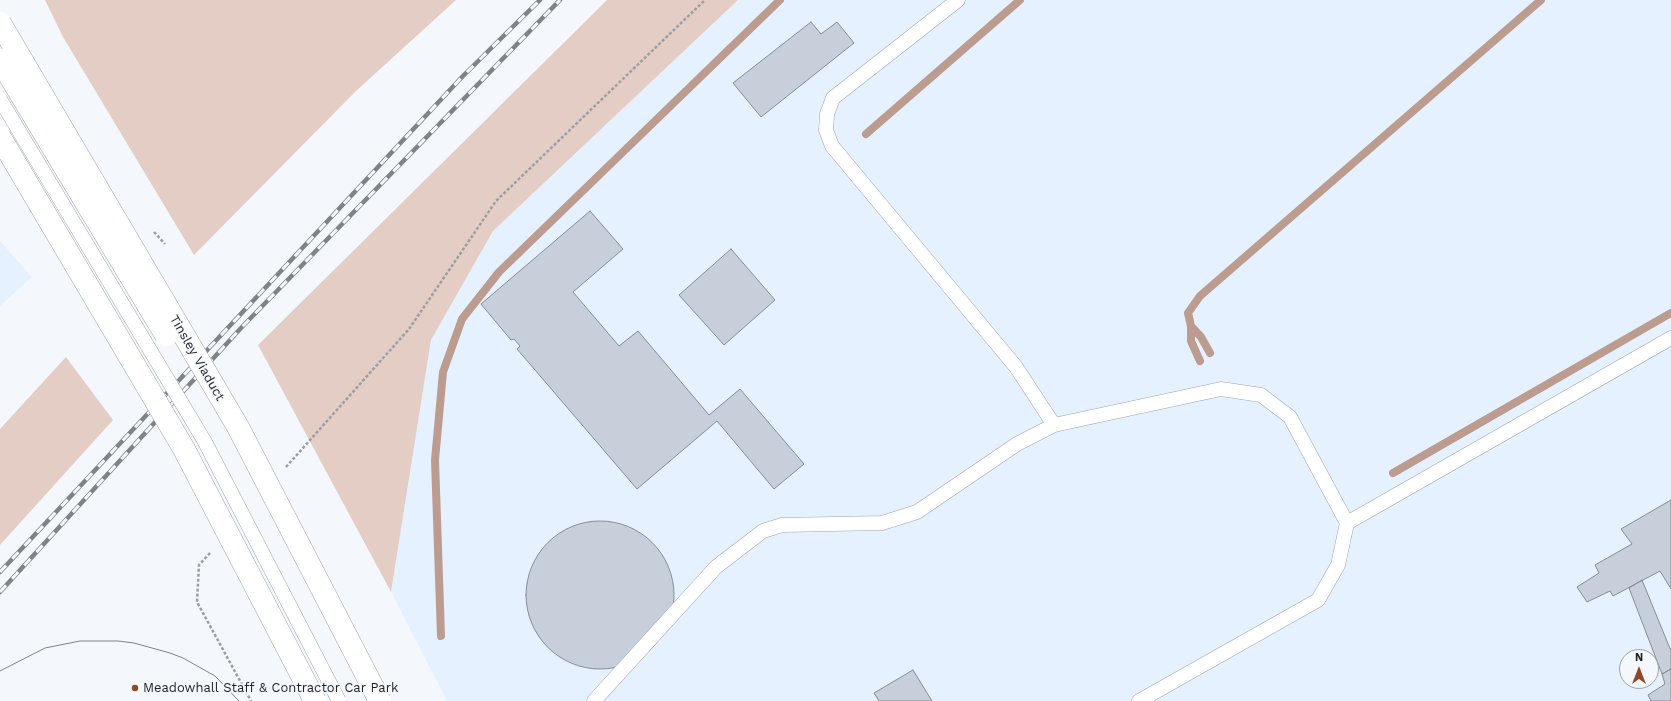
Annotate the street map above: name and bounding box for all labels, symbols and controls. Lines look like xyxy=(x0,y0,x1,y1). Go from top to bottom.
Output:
street label: Tinsley Viaduct xyxy=(166,312,228,404)
north arrow xyxy=(1619,649,1659,689)
text: N xyxy=(1635,651,1643,664)
place label: Meadowhall Staff & Contractor Car Park xyxy=(143,680,398,696)
marker: Meadowhall Staff & Contractor Car Park xyxy=(130,683,140,693)

